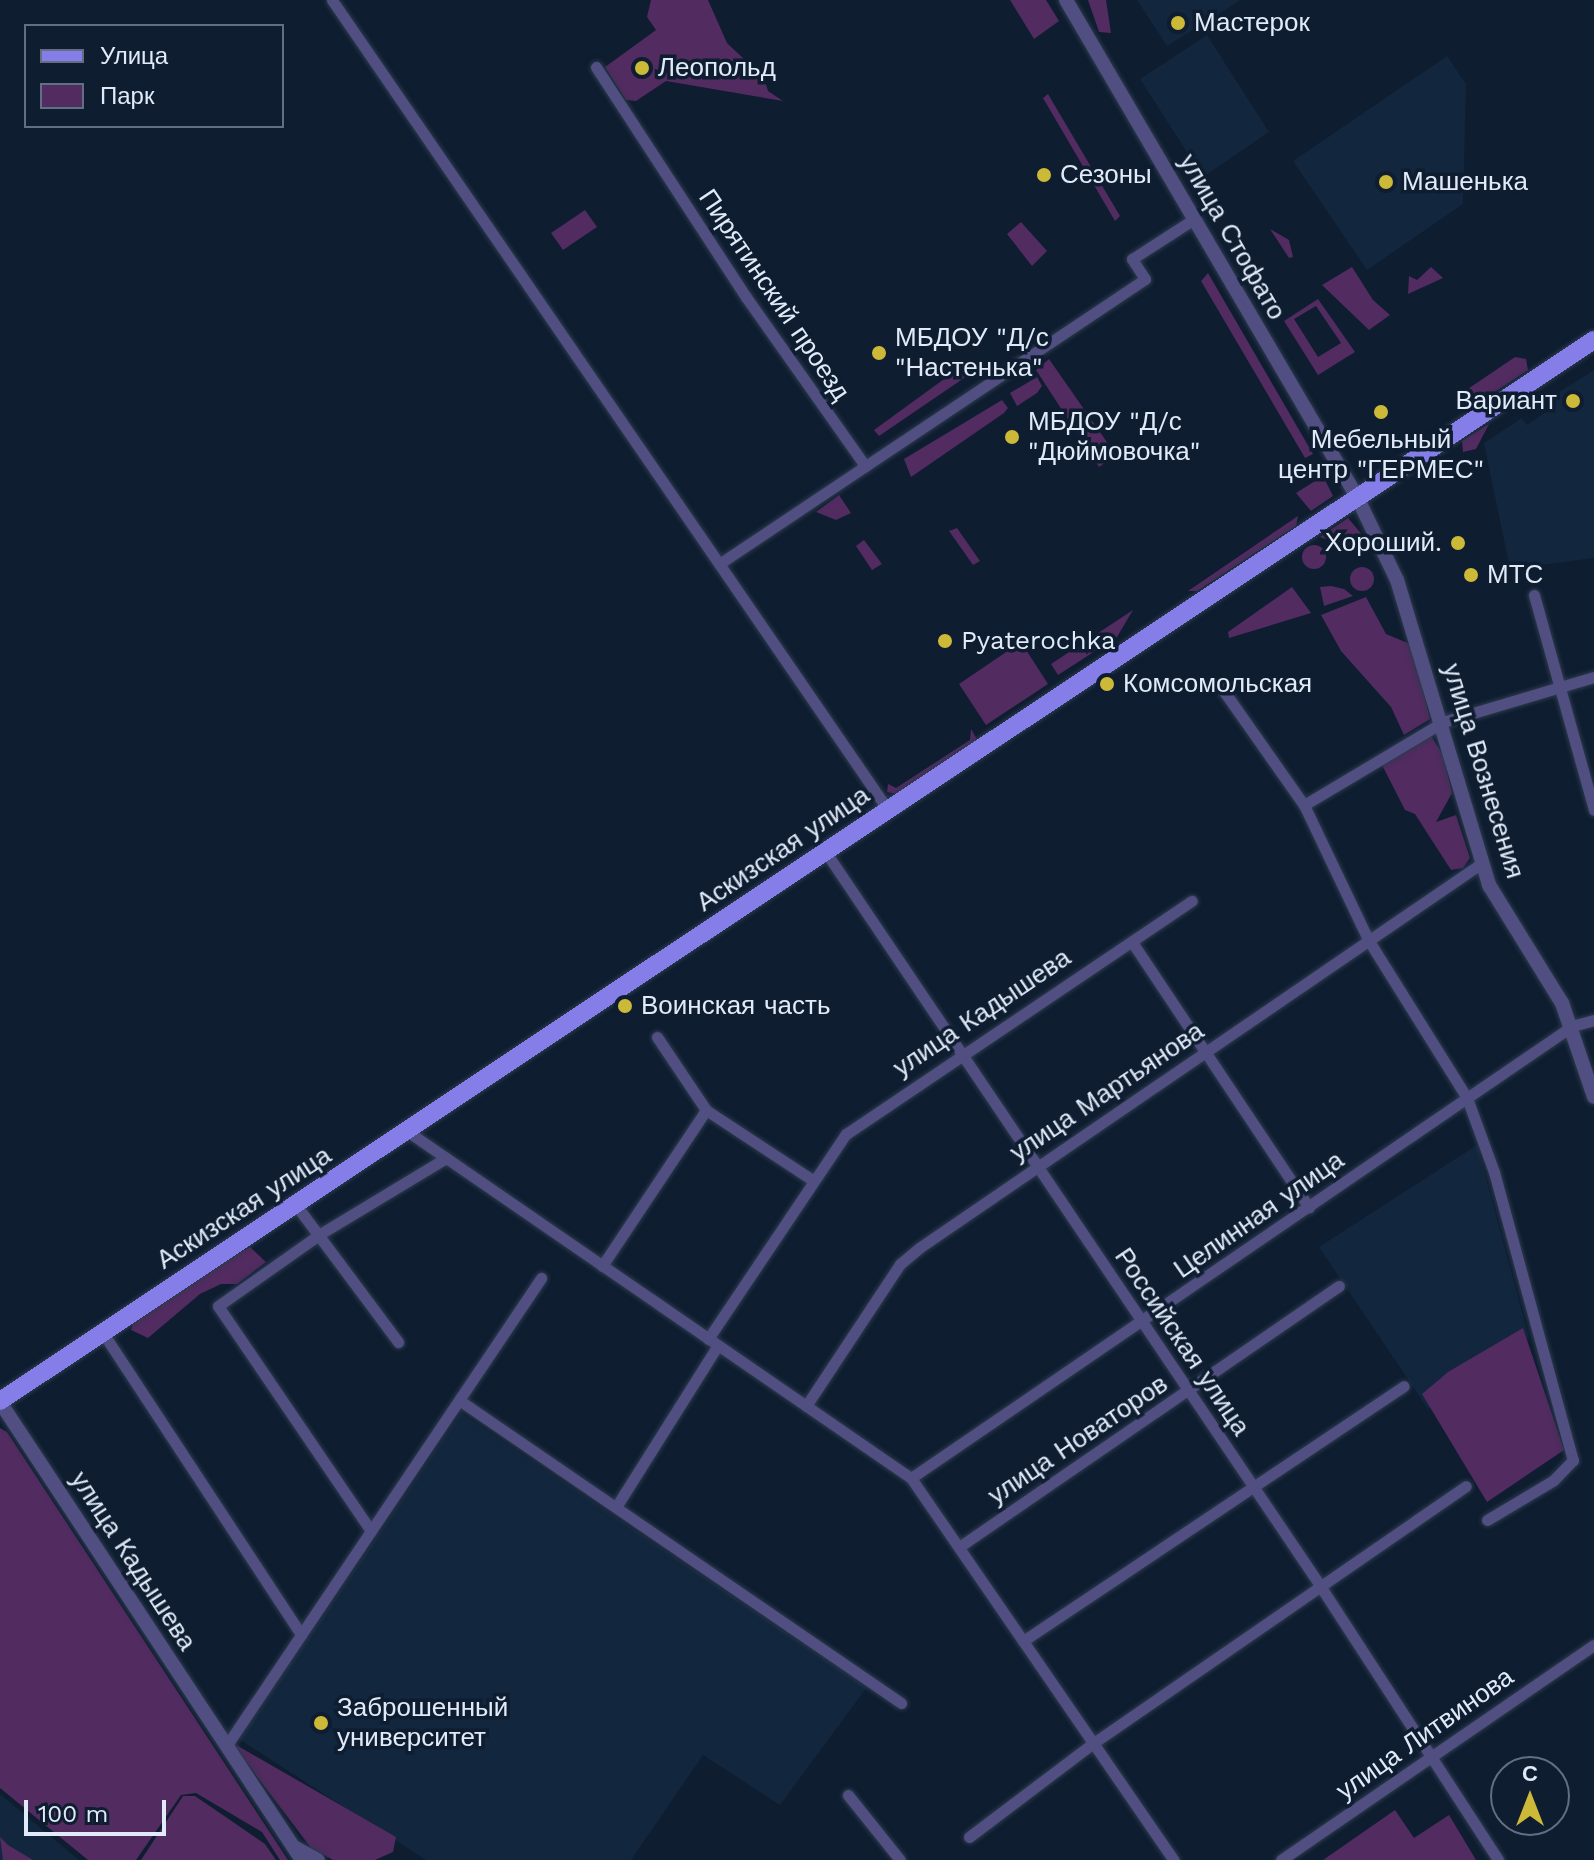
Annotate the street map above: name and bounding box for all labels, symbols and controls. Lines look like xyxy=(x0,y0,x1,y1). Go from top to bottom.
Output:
place label: Мастерок xyxy=(1194,7,1310,39)
marker: Мастерок xyxy=(1169,14,1187,32)
legend xyxy=(24,24,284,128)
text: Улица xyxy=(100,42,168,70)
place label: Леопольд xyxy=(658,52,776,84)
marker: Леопольд xyxy=(633,59,651,77)
text: Парк xyxy=(100,82,154,110)
street label: улица Стофато xyxy=(1172,148,1292,326)
place label: Сезоны xyxy=(1060,159,1152,191)
marker: Сезоны xyxy=(1035,166,1053,184)
place label: Машенька xyxy=(1402,166,1528,198)
marker: Машенька xyxy=(1377,173,1395,191)
street label: Пирятинский проезд xyxy=(692,183,856,407)
place label: МБДОУ "Д/с "Настенька" xyxy=(895,322,1049,384)
marker: МБДОУ "Д/с "Настенька" xyxy=(870,344,888,362)
place label: Вариант xyxy=(1455,385,1557,417)
marker: Вариант xyxy=(1564,392,1582,410)
marker: Мебельный центр "ГЕРМЕС" xyxy=(1372,403,1390,421)
place label: МБДОУ "Д/с "Дюймовочка" xyxy=(1028,406,1200,468)
place label: Мебельный центр "ГЕРМЕС" xyxy=(1278,424,1484,486)
marker: МБДОУ "Д/с "Дюймовочка" xyxy=(1003,428,1021,446)
place label: Хороший. xyxy=(1325,527,1442,559)
marker: Хороший. xyxy=(1449,534,1467,552)
place label: МТС xyxy=(1487,559,1543,591)
marker: МТС xyxy=(1462,566,1480,584)
place label: Pyaterochka xyxy=(961,625,1116,657)
marker: Pyaterochka xyxy=(936,632,954,650)
street label: улица Вознесения xyxy=(1435,660,1531,882)
place label: Комсомольская xyxy=(1123,668,1312,700)
marker: Комсомольская xyxy=(1098,675,1116,693)
street label: Аскизская улица xyxy=(691,780,875,918)
street label: улица Кадышева xyxy=(887,942,1077,1084)
place label: Воинская часть xyxy=(641,990,830,1022)
marker: Воинская часть xyxy=(616,997,634,1015)
street label: улица Мартьянова xyxy=(1004,1016,1210,1168)
street label: Аскизская улица xyxy=(151,1140,337,1276)
street label: Целинная улица xyxy=(1168,1145,1350,1285)
street label: Российская улица xyxy=(1108,1242,1256,1442)
street label: улица Новаторов xyxy=(982,1368,1174,1512)
street label: улица Кадышева xyxy=(64,1466,202,1656)
street label: улица Литвинова xyxy=(1330,1661,1520,1807)
place label: Заброшенный университет xyxy=(337,1692,508,1754)
marker: Заброшенный университет xyxy=(312,1714,330,1732)
north arrow xyxy=(1490,1756,1570,1836)
text: С xyxy=(1522,1761,1538,1786)
scale bar xyxy=(28,1784,170,1834)
text: 100 m xyxy=(38,1800,108,1828)

